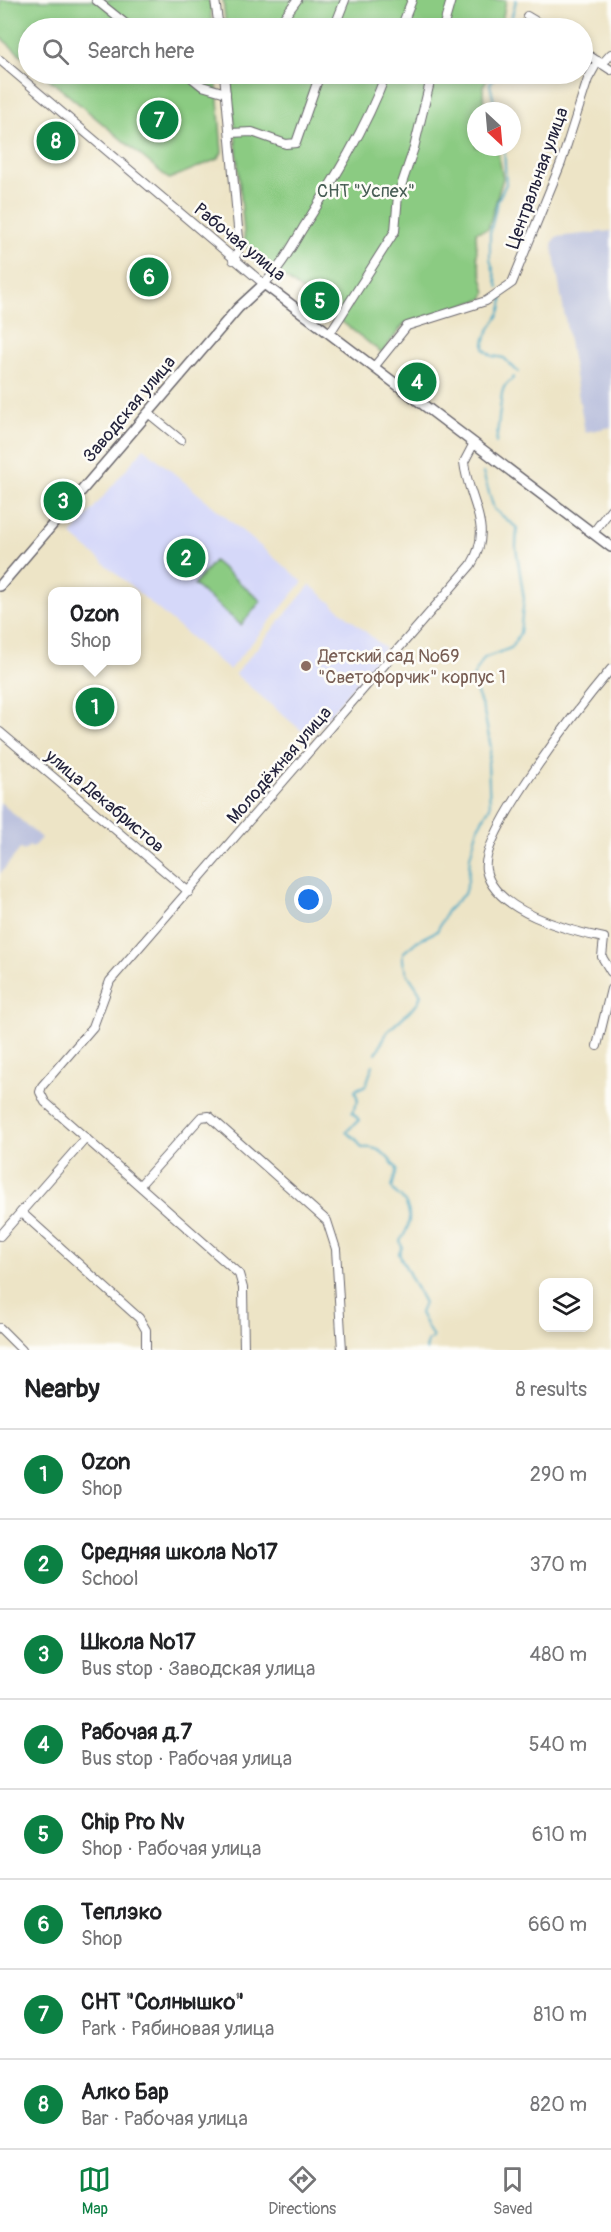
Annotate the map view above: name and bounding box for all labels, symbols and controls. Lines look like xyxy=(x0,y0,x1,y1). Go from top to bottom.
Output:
search box xyxy=(18,18,593,84)
icon: search xyxy=(39,35,72,68)
text: Search here xyxy=(87,37,194,65)
pin: 7 xyxy=(140,98,178,142)
north arrow xyxy=(467,102,521,156)
street label: Центральная улица xyxy=(501,104,574,252)
pin: 8 xyxy=(36,118,76,164)
park label: СНТ "Успех" xyxy=(317,180,415,203)
street label: Рабочая улица xyxy=(189,198,290,286)
pin: 6 xyxy=(130,254,168,300)
pin: 5 xyxy=(300,278,340,324)
street label: Заводская улица xyxy=(78,351,181,467)
pin: 4 xyxy=(398,360,436,404)
pin: 3 xyxy=(44,478,82,524)
pin: 2 xyxy=(166,536,206,580)
popup xyxy=(48,587,141,665)
text: Ozon xyxy=(70,600,119,628)
text: Shop xyxy=(70,628,111,653)
place label: Детский сад №69 "Светофорчик" корпус 1 xyxy=(317,645,506,689)
marker: Детский сад №69 "Светофорчик" корпус 1 xyxy=(299,659,313,673)
pin: 1 xyxy=(76,684,115,730)
street label: Молодёжная улица xyxy=(222,702,337,829)
street label: улица Декабристов xyxy=(40,744,169,858)
your location xyxy=(294,885,323,914)
map controls xyxy=(539,1278,593,1332)
button: layers xyxy=(539,1278,593,1332)
text: Nearby xyxy=(24,1373,100,1405)
text: 8 results xyxy=(516,1377,587,1402)
text: Ozon xyxy=(81,1448,130,1476)
text: 1 xyxy=(40,1462,47,1487)
text: 290 m xyxy=(530,1462,587,1487)
text: Shop xyxy=(81,1476,122,1501)
text: Средняя школа №17 xyxy=(81,1538,278,1566)
text: 2 xyxy=(38,1552,49,1577)
text: 370 m xyxy=(530,1552,587,1577)
text: School xyxy=(81,1566,138,1591)
text: Школа №17 xyxy=(81,1628,196,1656)
text: 3 xyxy=(38,1642,49,1667)
text: 480 m xyxy=(530,1642,587,1667)
text: Bus stop · Заводская улица xyxy=(81,1656,315,1681)
text: Рабочая д.7 xyxy=(81,1718,192,1746)
text: 4 xyxy=(38,1732,49,1757)
text: 540 m xyxy=(529,1732,587,1757)
text: Bus stop · Рабочая улица xyxy=(81,1746,292,1771)
text: Chip Pro Nv xyxy=(81,1808,185,1836)
text: 5 xyxy=(38,1822,49,1847)
text: 610 m xyxy=(532,1822,587,1847)
text: Shop · Рабочая улица xyxy=(81,1836,261,1861)
text: Теплэко xyxy=(81,1898,162,1926)
text: 6 xyxy=(38,1912,49,1937)
text: 660 m xyxy=(528,1912,587,1937)
text: Shop xyxy=(81,1926,122,1951)
text: СНТ "Солнышко" xyxy=(81,1988,244,2016)
text: 7 xyxy=(38,2002,49,2027)
text: 810 m xyxy=(533,2002,587,2027)
text: Park · Рябиновая улица xyxy=(81,2016,274,2041)
text: Алко Бар xyxy=(81,2078,169,2106)
text: 8 xyxy=(38,2092,49,2117)
text: 820 m xyxy=(530,2092,587,2117)
text: Bar · Рабочая улица xyxy=(81,2106,248,2131)
tab: Map xyxy=(78,2163,111,2219)
tab: Directions xyxy=(268,2163,336,2219)
tab: Saved xyxy=(493,2163,533,2219)

